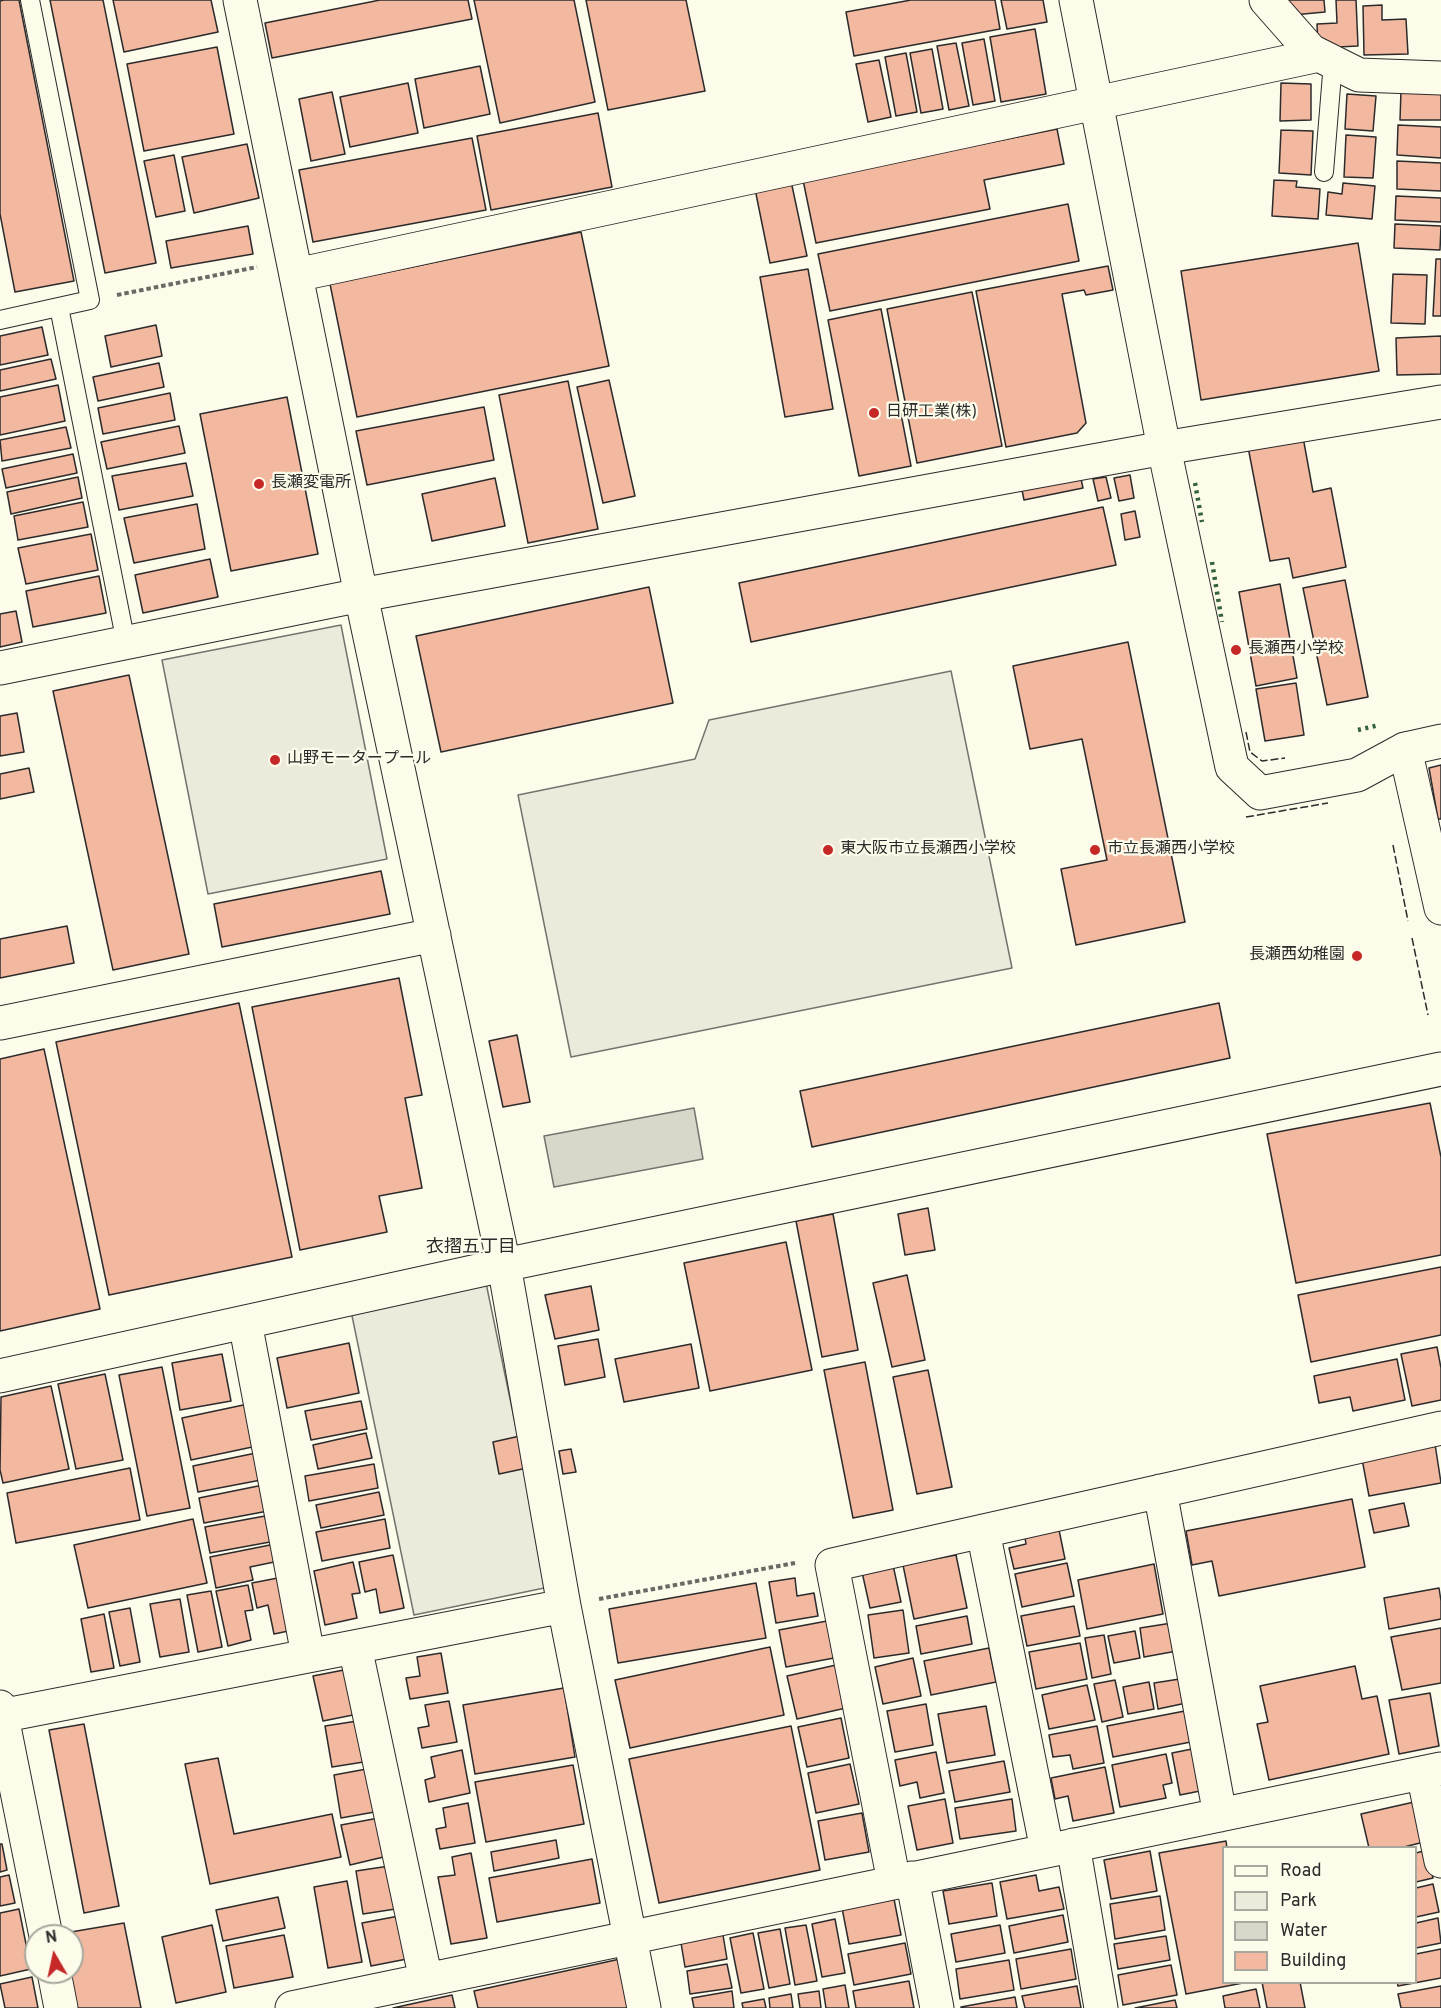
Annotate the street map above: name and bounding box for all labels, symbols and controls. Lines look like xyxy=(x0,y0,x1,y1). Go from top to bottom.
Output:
place label: 日研工業(株) xyxy=(886,403,977,423)
marker: 日研工業(株) xyxy=(867,406,881,420)
place label: 長瀬変電所 xyxy=(271,474,351,494)
marker: 長瀬変電所 xyxy=(252,477,266,491)
place label: 長瀬西小学校 xyxy=(1248,640,1344,660)
marker: 長瀬西小学校 xyxy=(1229,643,1243,657)
place label: 山野モータープール xyxy=(287,750,431,770)
marker: 山野モータープール xyxy=(268,753,282,767)
place label: 東大阪市立長瀬西小学校 xyxy=(840,840,1016,860)
place label: 市立長瀬西小学校 xyxy=(1107,840,1235,860)
marker: 東大阪市立長瀬西小学校 xyxy=(821,843,835,857)
marker: 市立長瀬西小学校 xyxy=(1088,843,1102,857)
place label: 長瀬西幼稚園 xyxy=(1249,946,1345,966)
marker: 長瀬西幼稚園 xyxy=(1350,949,1364,963)
district label: 衣摺五丁目 xyxy=(426,1237,516,1259)
legend xyxy=(1222,1846,1417,1984)
text: Road xyxy=(1280,1860,1322,1883)
text: Park xyxy=(1280,1890,1317,1913)
text: Water xyxy=(1280,1920,1327,1943)
north arrow xyxy=(24,1924,84,1984)
text: N xyxy=(44,1927,59,1949)
text: Building xyxy=(1280,1950,1346,1973)

